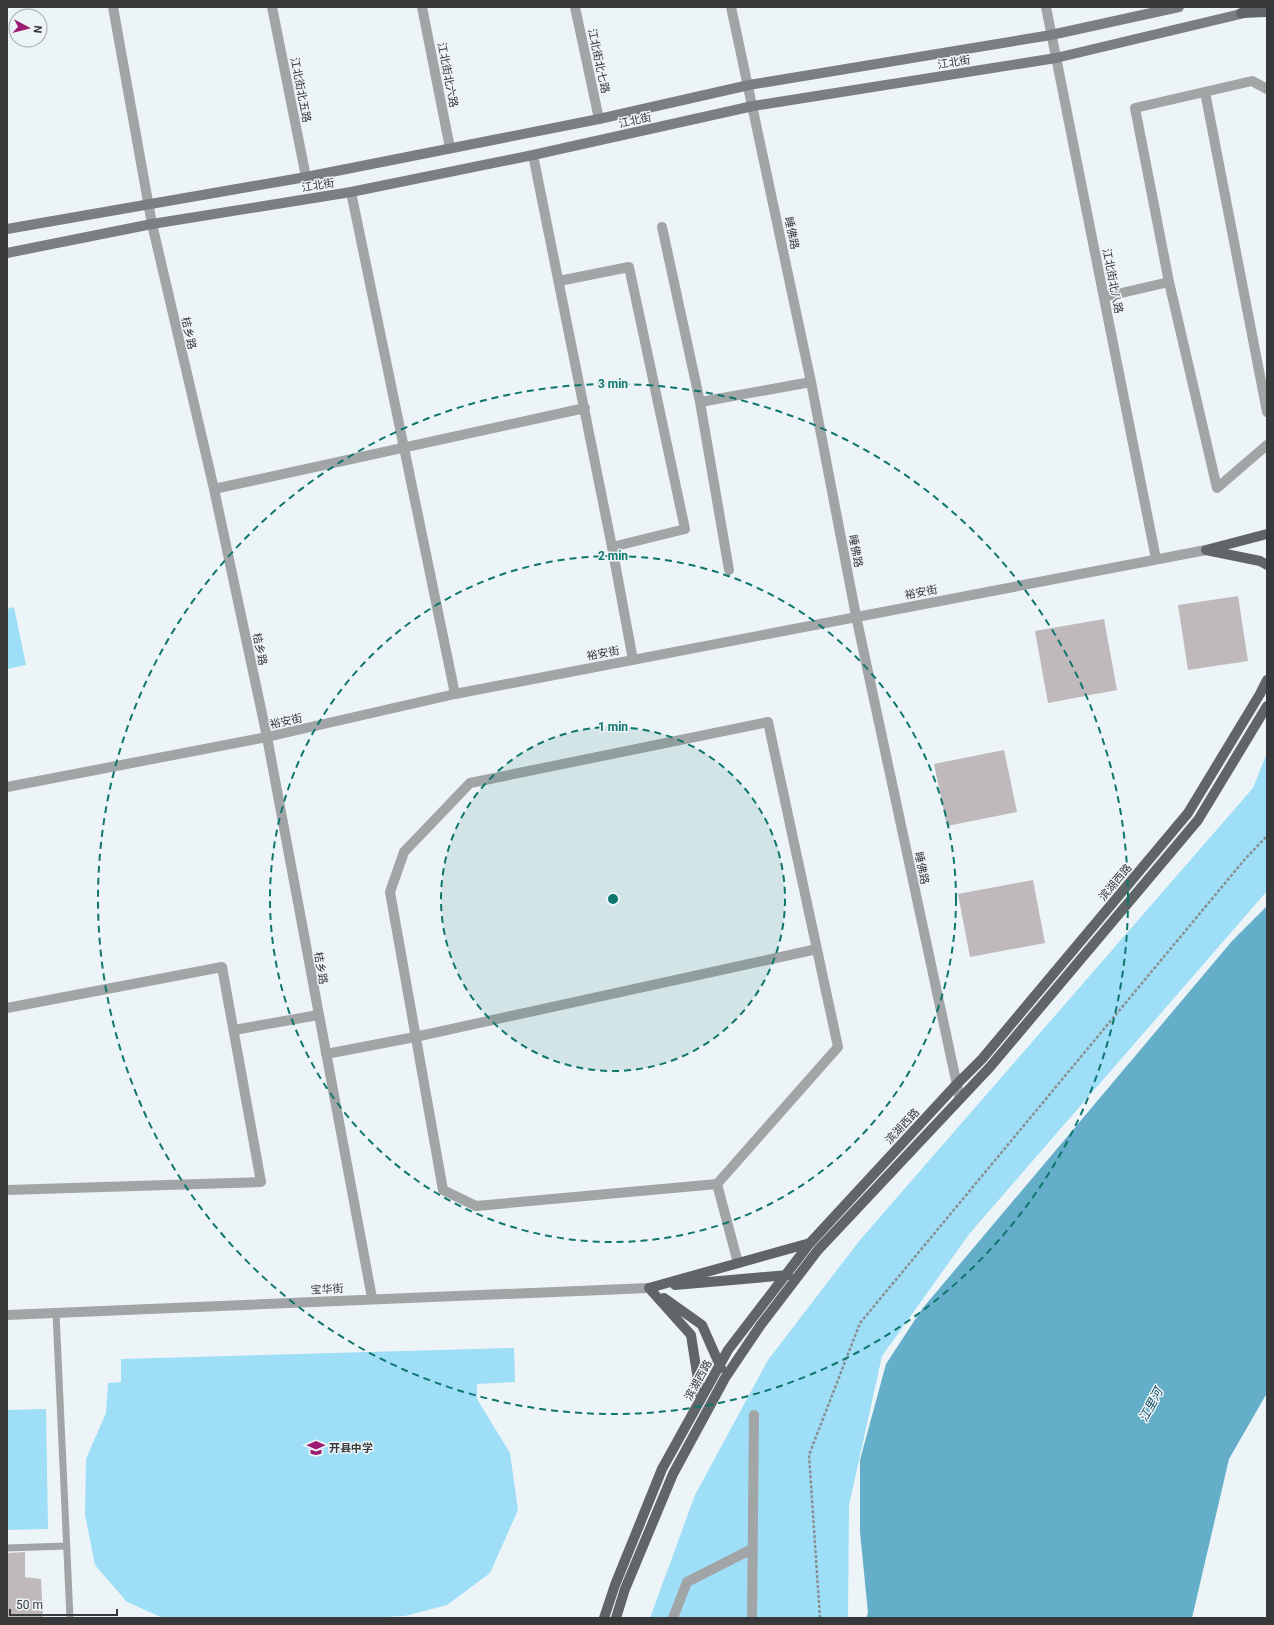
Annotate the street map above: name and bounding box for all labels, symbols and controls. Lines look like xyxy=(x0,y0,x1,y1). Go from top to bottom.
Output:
north arrow xyxy=(8,8,48,48)
text: N xyxy=(30,25,44,34)
street label: 江北街北七路 xyxy=(585,27,612,95)
street label: 江北街北六路 xyxy=(435,41,460,109)
street label: 江北街 xyxy=(937,53,971,71)
street label: 江北街北五路 xyxy=(288,56,313,124)
street label: 江北街 xyxy=(618,110,653,131)
street label: 江北街 xyxy=(301,176,335,194)
street label: 睡佛路 xyxy=(782,216,801,251)
street label: 江北街北八路 xyxy=(1100,247,1125,315)
street label: 桔乡路 xyxy=(178,316,199,351)
text: 3 min xyxy=(598,377,628,391)
street label: 睡佛路 xyxy=(846,534,865,569)
text: 2 min xyxy=(598,549,628,563)
street label: 裕安街 xyxy=(904,583,939,602)
street label: 桔乡路 xyxy=(250,632,269,667)
street label: 裕安街 xyxy=(586,644,621,663)
street label: 裕安街 xyxy=(269,711,304,732)
text: 1 min xyxy=(598,720,628,734)
street label: 睡佛路 xyxy=(912,851,931,886)
street label: 滨湖西路 xyxy=(1096,861,1135,903)
centre of rings xyxy=(606,892,620,906)
street label: 桔乡路 xyxy=(311,951,330,985)
street label: 滨湖西路 xyxy=(883,1106,922,1147)
street label: 宝华街 xyxy=(310,1282,344,1297)
street label: 滨湖西路 xyxy=(682,1358,715,1403)
water label: 江里河 xyxy=(1136,1384,1167,1424)
school or university icon: 开县中学 xyxy=(306,1438,326,1458)
place label: 开县中学 xyxy=(329,1442,373,1455)
scale bar xyxy=(10,1591,117,1617)
text: 50 m xyxy=(16,1598,43,1612)

